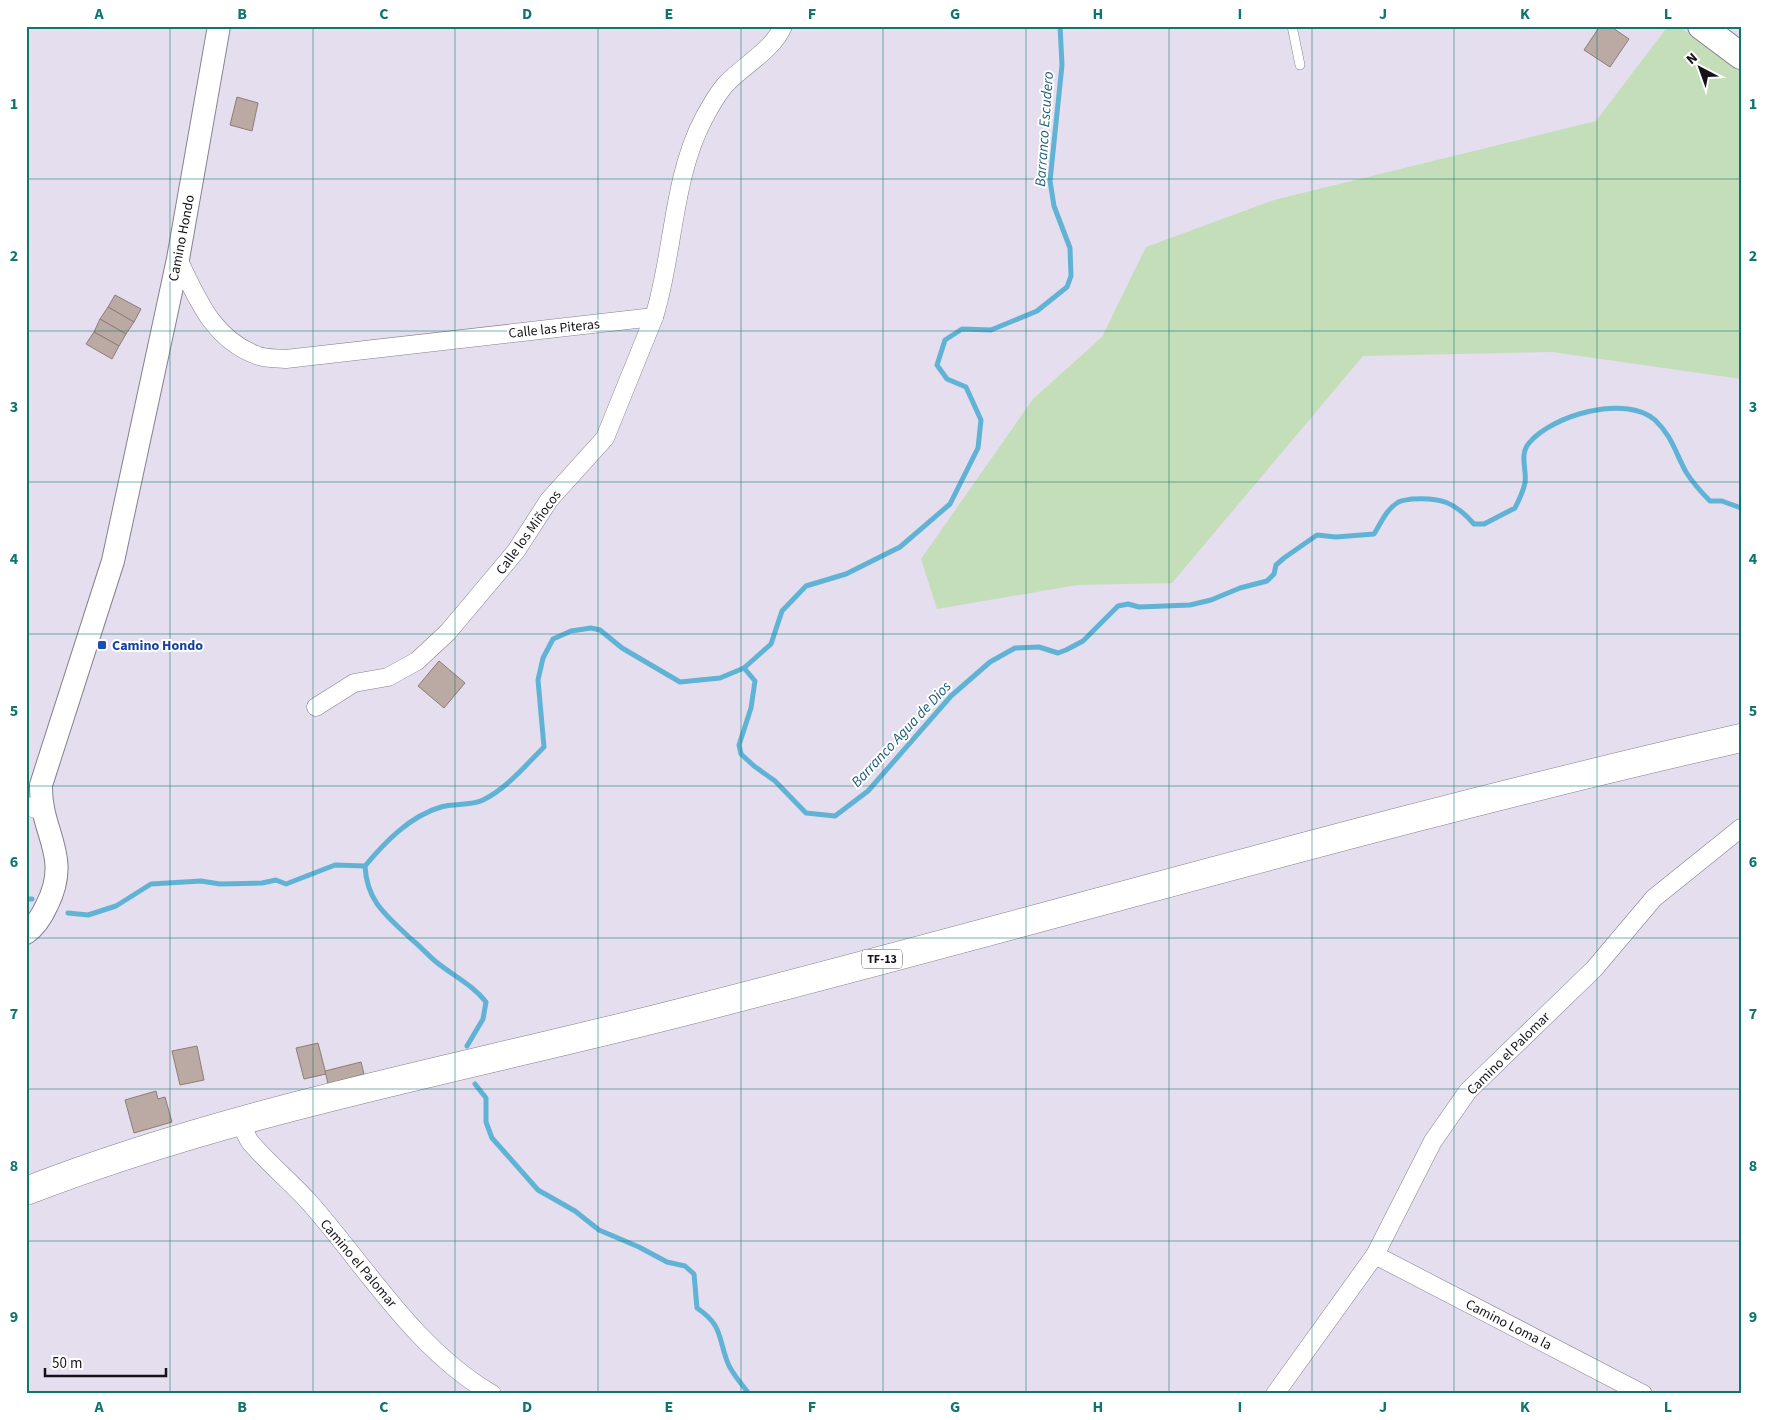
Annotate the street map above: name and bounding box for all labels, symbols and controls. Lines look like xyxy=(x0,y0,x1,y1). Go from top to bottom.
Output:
text: A xyxy=(93,3,104,25)
text: B xyxy=(237,3,247,25)
text: C xyxy=(379,3,389,25)
text: D xyxy=(522,3,532,25)
text: E xyxy=(665,3,673,25)
text: F xyxy=(808,3,816,25)
text: G xyxy=(950,3,960,25)
text: H xyxy=(1093,3,1103,25)
text: I xyxy=(1238,3,1242,25)
text: J xyxy=(1379,3,1387,25)
text: K xyxy=(1520,3,1530,25)
text: L xyxy=(1664,3,1672,25)
north arrow xyxy=(1674,42,1724,92)
text: N xyxy=(1682,48,1702,70)
water label: Barranco Escudero xyxy=(1030,70,1059,187)
text: 1 xyxy=(10,93,18,115)
text: 1 xyxy=(1749,93,1757,115)
street label: Camino Hondo xyxy=(164,193,200,283)
text: 2 xyxy=(10,245,18,267)
text: 2 xyxy=(1749,245,1757,267)
street label: Calle las Piteras xyxy=(508,314,601,344)
text: 3 xyxy=(10,396,18,418)
text: 3 xyxy=(1749,396,1757,418)
street label: Calle los Miñocos xyxy=(491,486,566,579)
text: 4 xyxy=(10,548,19,570)
text: 4 xyxy=(1749,548,1758,570)
place label: Camino Hondo xyxy=(112,636,203,656)
marker: Camino Hondo xyxy=(96,639,108,651)
water label: Barranco Agua de Dios xyxy=(846,677,956,792)
text: 5 xyxy=(10,700,18,722)
text: 5 xyxy=(1749,700,1757,722)
text: 6 xyxy=(10,851,18,873)
text: 6 xyxy=(1749,851,1757,873)
road number: TF-13 xyxy=(862,950,902,969)
text: 7 xyxy=(10,1003,18,1025)
text: 7 xyxy=(1749,1003,1757,1025)
street label: Camino el Palomar xyxy=(1463,1007,1555,1100)
text: 8 xyxy=(10,1155,18,1177)
text: 8 xyxy=(1749,1155,1757,1177)
street label: Camino el Palomar xyxy=(315,1215,402,1313)
street label: Camino Loma la xyxy=(1462,1295,1555,1355)
text: 9 xyxy=(10,1306,18,1328)
text: 9 xyxy=(1749,1306,1757,1328)
scale bar xyxy=(45,1345,166,1377)
text: 50 m xyxy=(52,1353,82,1374)
text: A xyxy=(93,1396,104,1418)
text: B xyxy=(237,1396,247,1418)
text: C xyxy=(379,1396,389,1418)
text: D xyxy=(522,1396,532,1418)
text: E xyxy=(665,1396,673,1418)
text: F xyxy=(808,1396,816,1418)
text: G xyxy=(950,1396,960,1418)
text: H xyxy=(1093,1396,1103,1418)
text: I xyxy=(1238,1396,1242,1418)
text: J xyxy=(1379,1396,1387,1418)
text: K xyxy=(1520,1396,1530,1418)
text: L xyxy=(1664,1396,1672,1418)

